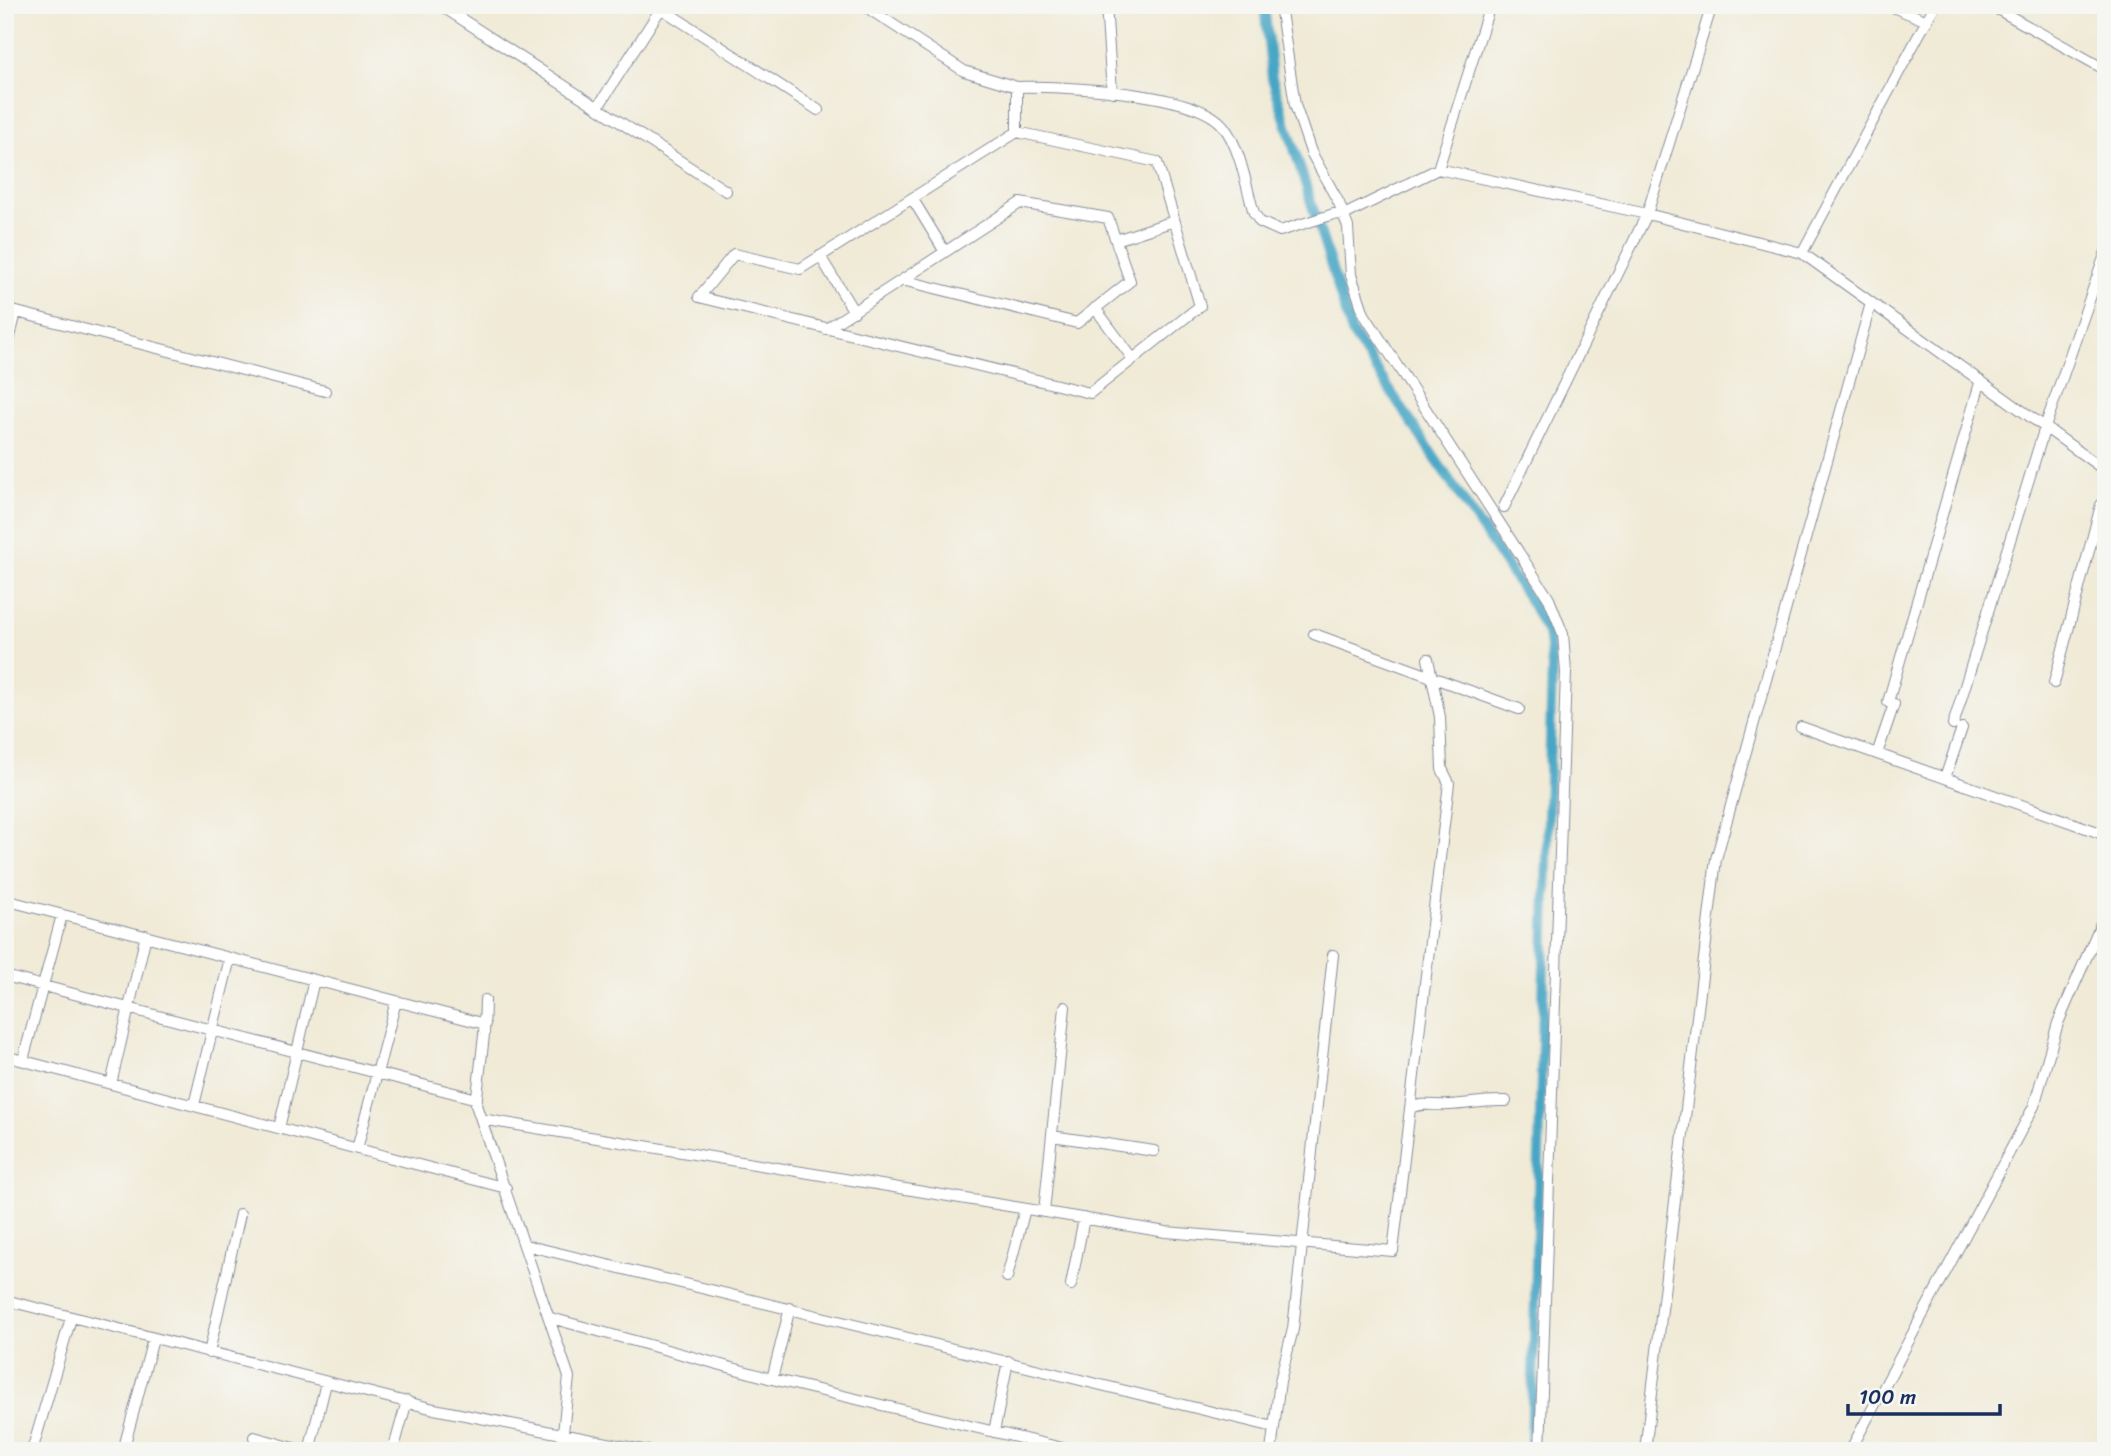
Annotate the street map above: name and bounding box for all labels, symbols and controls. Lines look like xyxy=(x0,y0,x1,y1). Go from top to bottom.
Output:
scale bar xyxy=(1848,1372,2001,1416)
text: 100 m xyxy=(1859,1378,1916,1416)

